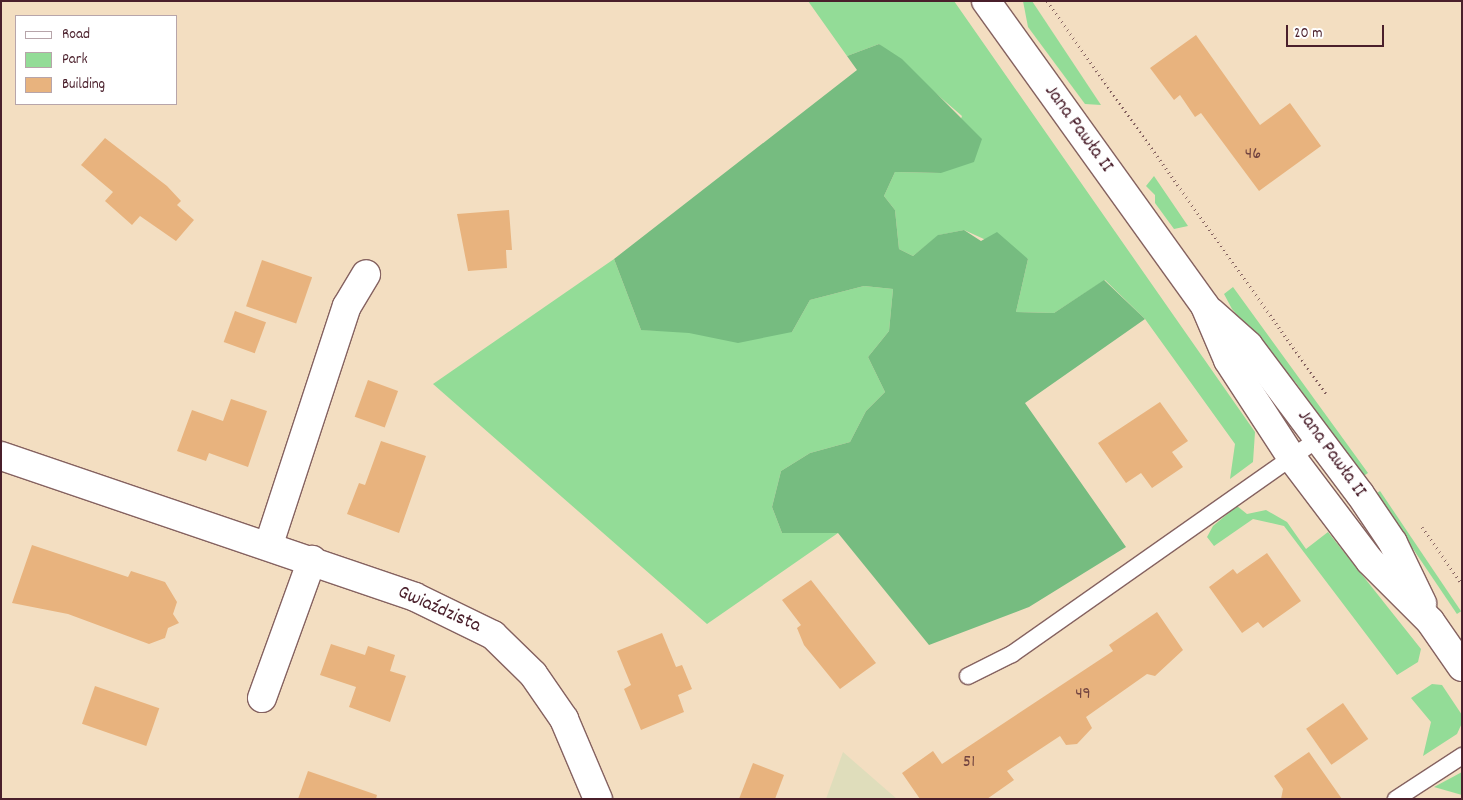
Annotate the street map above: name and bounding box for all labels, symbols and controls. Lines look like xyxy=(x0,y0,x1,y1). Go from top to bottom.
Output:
legend xyxy=(15,15,178,105)
scale bar xyxy=(1288,15,1386,47)
text: 20 m xyxy=(1294,23,1322,45)
text: Road xyxy=(62,24,90,46)
text: Park xyxy=(62,49,88,71)
text: Building xyxy=(62,74,105,96)
street label: Jana Pawła II xyxy=(1038,80,1118,178)
house number: 46 xyxy=(1245,144,1261,166)
street label: Jana Pawła II xyxy=(1291,405,1371,503)
street label: Gwiaździsta xyxy=(394,581,484,639)
house number: 49 xyxy=(1075,684,1091,706)
house number: 51 xyxy=(963,752,975,774)

